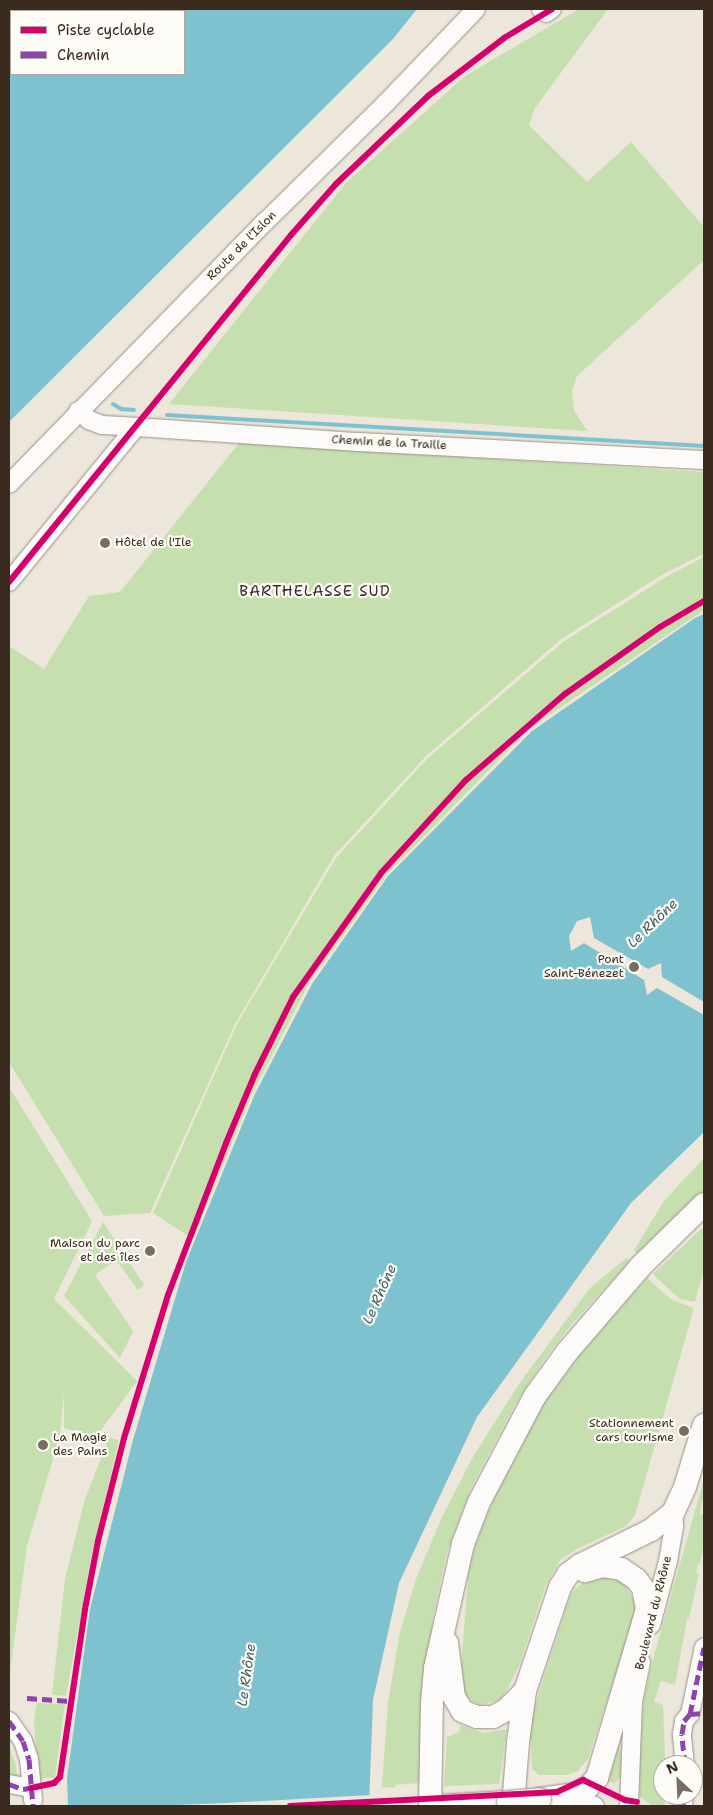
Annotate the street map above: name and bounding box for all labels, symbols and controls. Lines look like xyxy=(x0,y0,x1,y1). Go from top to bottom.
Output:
legend xyxy=(10,10,185,75)
text: Piste cyclable xyxy=(57,20,155,40)
text: Chemin xyxy=(57,45,110,65)
street label: Route de l'Islon xyxy=(204,208,280,284)
street label: Chemin de la Traille xyxy=(331,433,447,453)
place label: Hôtel de l'Ile xyxy=(115,536,191,550)
marker: Hôtel de l'Ile xyxy=(99,537,111,549)
district label: BARTHELASSE SUD xyxy=(237,583,393,601)
water label: Le Rhône xyxy=(623,895,681,951)
place label: Pont Saint-Bénezet xyxy=(544,953,624,981)
marker: Pont Saint-Bénezet xyxy=(628,961,640,973)
place label: Maison du parc et des îles xyxy=(50,1237,140,1265)
marker: Maison du parc et des îles xyxy=(144,1245,156,1257)
water label: Le Rhône xyxy=(358,1262,400,1326)
place label: Stationnement cars tourisme xyxy=(589,1417,674,1445)
marker: Stationnement cars tourisme xyxy=(678,1425,690,1437)
place label: La Magie des Pains xyxy=(53,1431,107,1459)
marker: La Magie des Pains xyxy=(37,1439,49,1451)
street label: Boulevard du Rhône xyxy=(633,1555,675,1671)
water label: Le Rhône xyxy=(233,1643,259,1707)
north arrow xyxy=(653,1755,703,1805)
text: N xyxy=(663,1757,681,1778)

